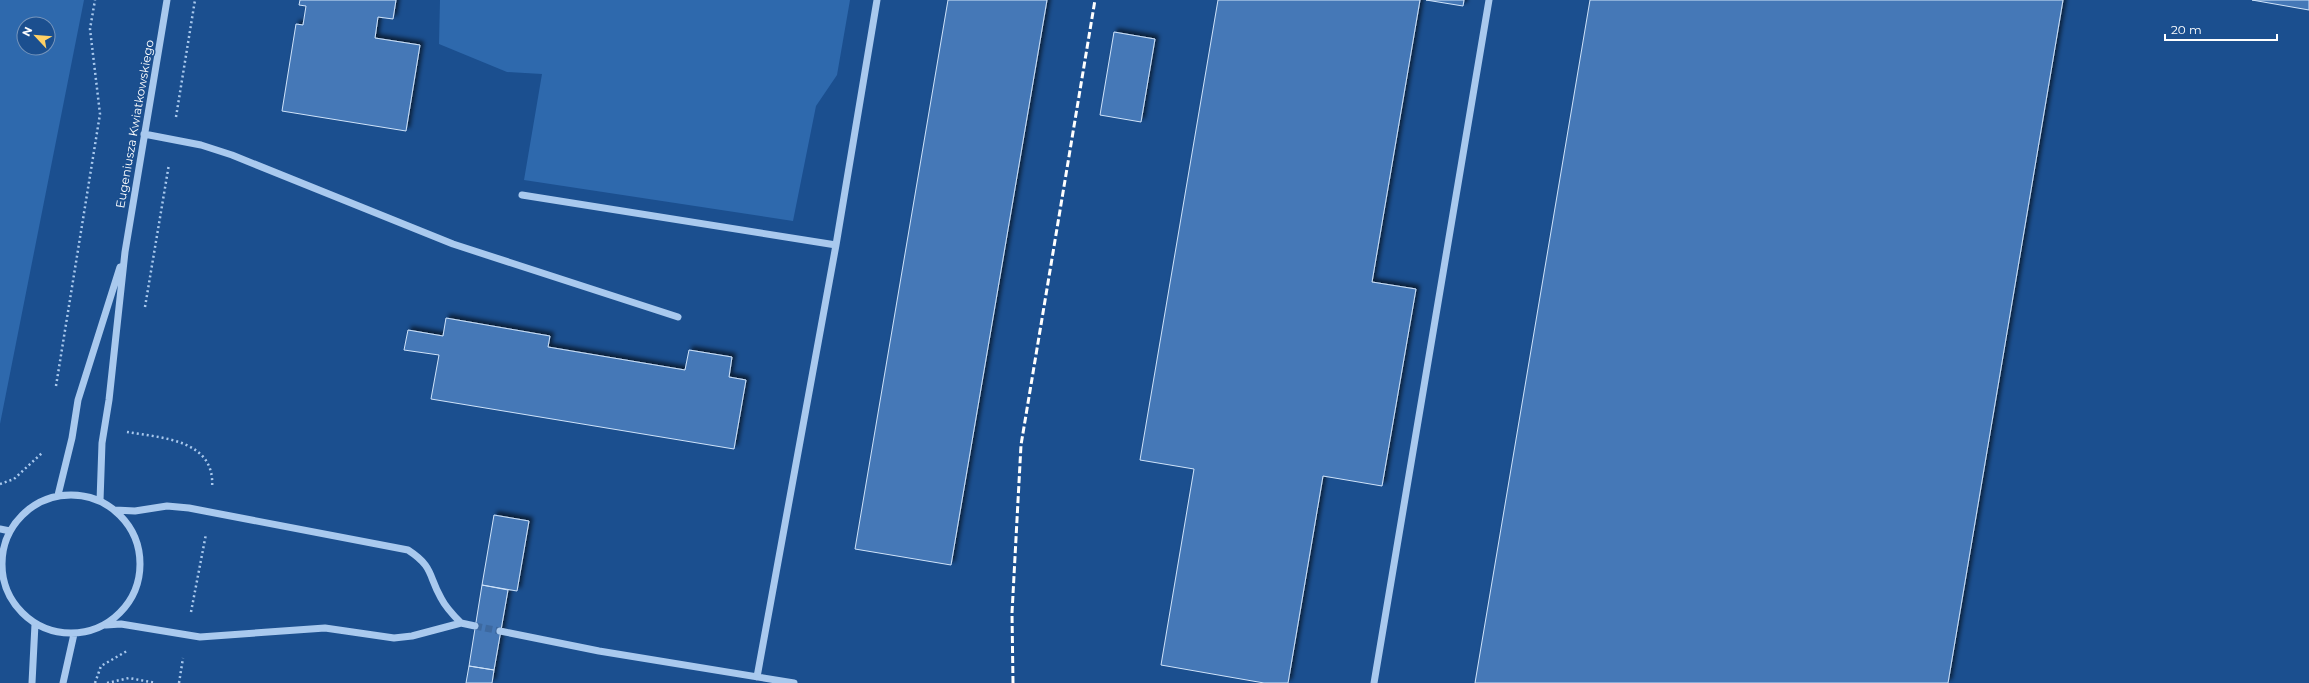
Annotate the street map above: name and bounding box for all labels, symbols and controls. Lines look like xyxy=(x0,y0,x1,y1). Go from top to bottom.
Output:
north arrow xyxy=(16,16,56,56)
scale bar xyxy=(2165,16,2277,42)
text: 20 m xyxy=(2171,22,2202,37)
text: N xyxy=(19,25,35,39)
street label: Eugeniusza Kwiatkowskiego xyxy=(112,38,157,209)

